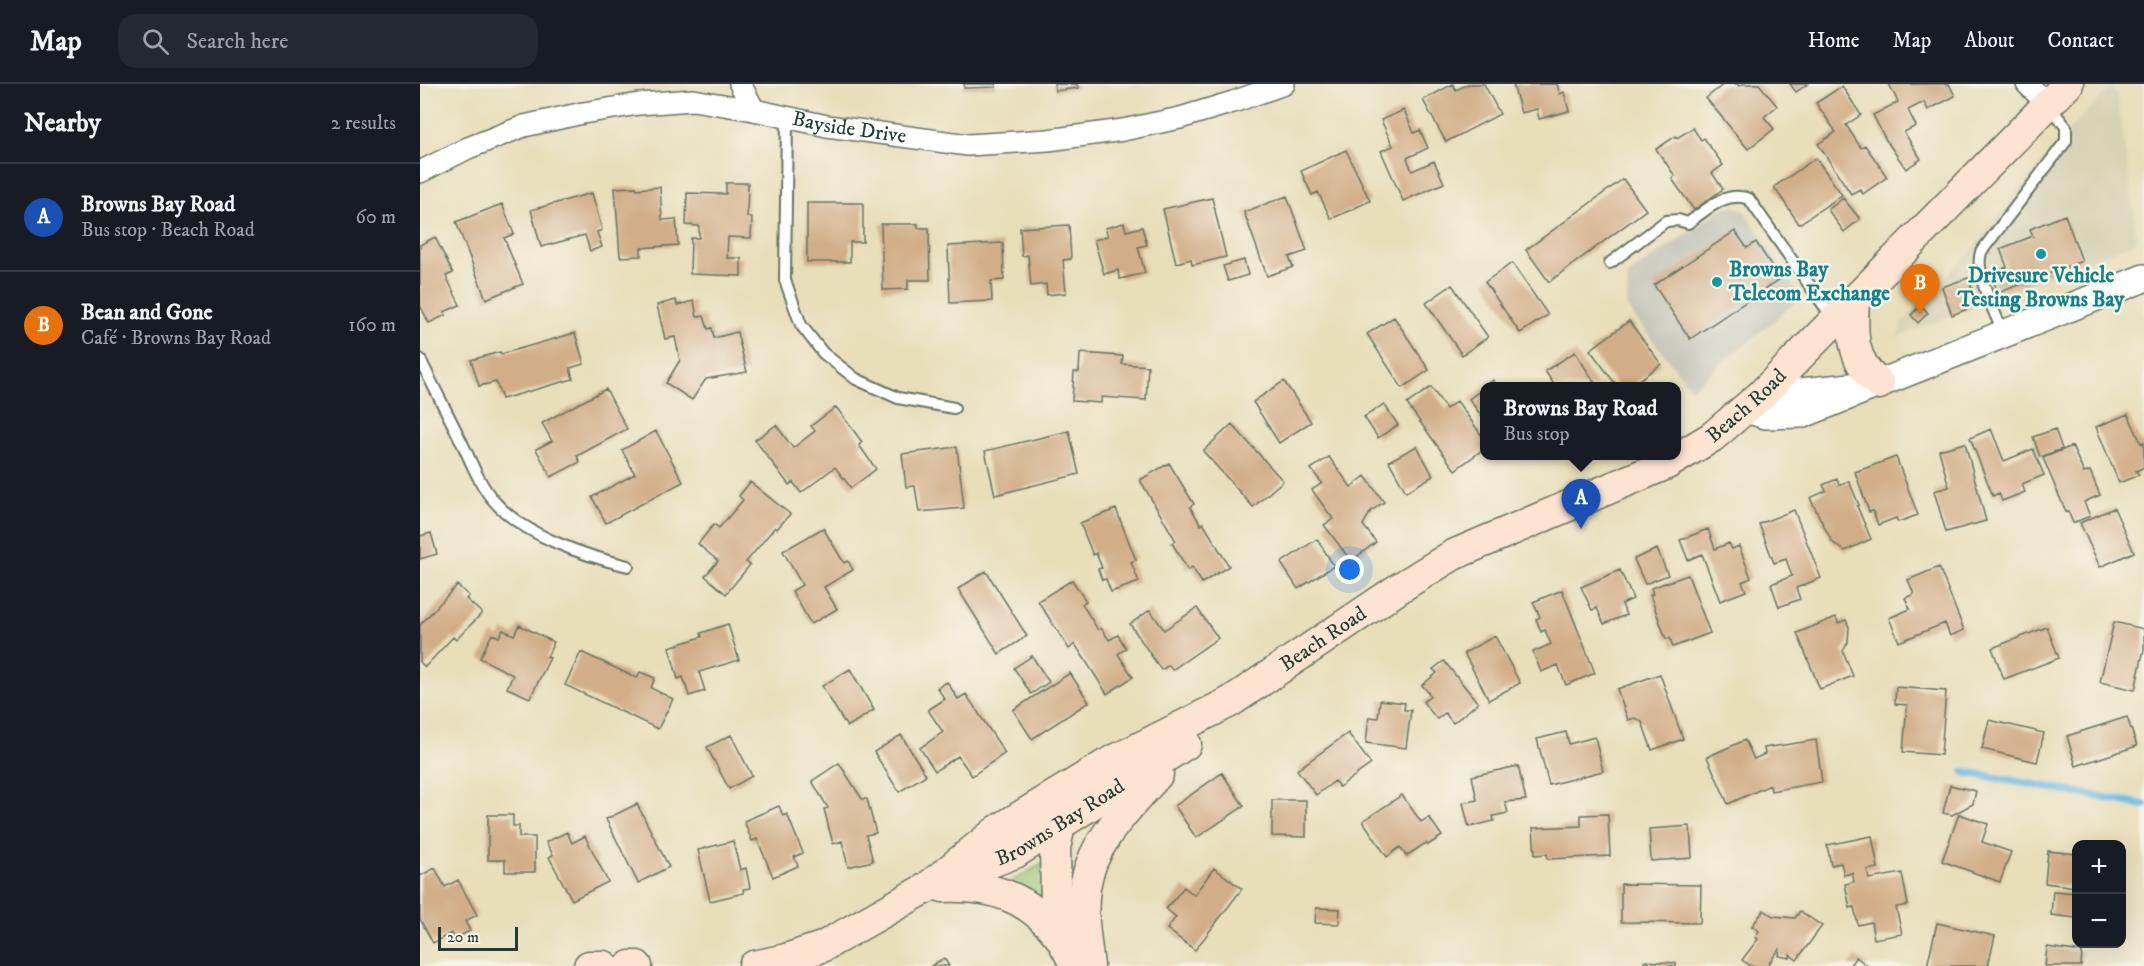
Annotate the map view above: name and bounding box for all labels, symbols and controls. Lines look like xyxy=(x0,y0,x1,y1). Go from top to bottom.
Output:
search box xyxy=(118,14,538,68)
text: Map xyxy=(30,24,82,59)
icon: search xyxy=(139,25,172,58)
text: Search here xyxy=(187,28,288,55)
text: Home xyxy=(1808,28,1860,54)
text: Map xyxy=(1893,28,1931,54)
text: About xyxy=(1964,28,2015,54)
text: Contact xyxy=(2048,28,2114,54)
street label: Bayside Drive xyxy=(790,106,908,150)
text: Nearby xyxy=(24,107,101,140)
text: 2 results xyxy=(331,111,396,136)
text: Browns Bay Road xyxy=(81,191,235,218)
text: A xyxy=(37,205,50,230)
text: 60 m xyxy=(356,205,396,230)
text: Bus stop · Beach Road xyxy=(81,218,255,243)
marker: Drivesure Vehicle Testing Browns Bay xyxy=(2034,247,2048,261)
place label: Browns Bay Telecom Exchange xyxy=(1728,257,1890,307)
place label: Drivesure Vehicle Testing Browns Bay xyxy=(1957,263,2125,313)
pin: B xyxy=(1900,264,1940,314)
marker: Browns Bay Telecom Exchange xyxy=(1710,275,1724,289)
text: Bean and Gone xyxy=(81,299,213,326)
text: B xyxy=(37,313,50,338)
text: 160 m xyxy=(348,313,396,338)
text: Café · Browns Bay Road xyxy=(81,326,271,351)
street label: Beach Road xyxy=(1701,363,1793,449)
popup xyxy=(1480,382,1681,460)
text: Browns Bay Road xyxy=(1503,395,1658,422)
text: Bus stop xyxy=(1503,422,1570,447)
pin: A xyxy=(1562,480,1600,529)
your location xyxy=(1335,555,1364,584)
street label: Beach Road xyxy=(1275,600,1372,678)
street label: Browns Bay Road xyxy=(992,773,1130,872)
map controls xyxy=(2072,840,2126,948)
button: + xyxy=(2072,840,2126,894)
button: − xyxy=(2072,894,2126,948)
scale bar xyxy=(438,924,518,952)
text: 20 m xyxy=(447,927,479,947)

